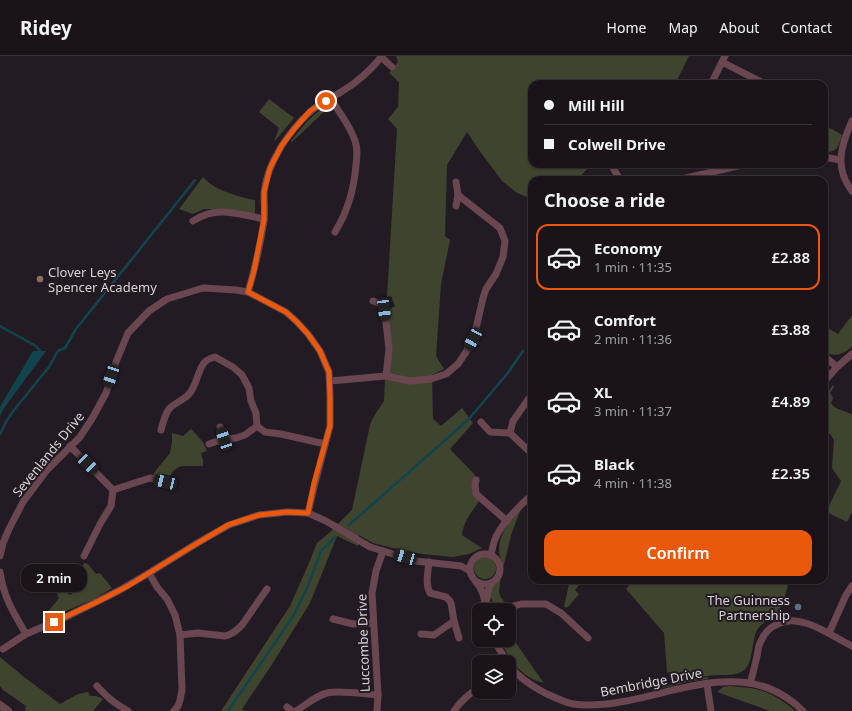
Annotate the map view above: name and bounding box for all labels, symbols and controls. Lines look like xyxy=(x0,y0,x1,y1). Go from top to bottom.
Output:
text: Ridey xyxy=(20,15,72,41)
text: Home xyxy=(607,18,646,37)
text: Map xyxy=(668,18,698,37)
text: About xyxy=(720,18,759,37)
text: Contact xyxy=(781,18,832,37)
route start xyxy=(317,92,335,110)
text: Mill Hill xyxy=(568,95,624,115)
text: Colwell Drive xyxy=(568,134,666,154)
text: Choose a ride xyxy=(544,188,665,212)
text: Economy xyxy=(594,238,662,258)
icon: car xyxy=(546,239,582,275)
text: £2.88 xyxy=(772,247,810,267)
text: 1 min · 11:35 xyxy=(594,258,672,276)
place label: Clover Leys Spencer Academy xyxy=(48,263,157,296)
marker: Clover Leys Spencer Academy xyxy=(35,274,45,284)
car xyxy=(377,296,391,322)
text: Comfort xyxy=(594,310,656,330)
icon: car xyxy=(546,311,582,347)
text: £3.88 xyxy=(772,319,810,339)
car xyxy=(462,326,484,352)
text: 2 min · 11:36 xyxy=(594,330,672,348)
car xyxy=(102,363,120,389)
text: XL xyxy=(594,382,612,402)
icon: car xyxy=(546,383,582,419)
text: £4.89 xyxy=(772,391,810,411)
text: 3 min · 11:37 xyxy=(594,402,672,420)
street label: Sevenlands Drive xyxy=(8,408,88,500)
car xyxy=(215,426,233,452)
car xyxy=(75,451,101,477)
text: Black xyxy=(594,454,634,474)
icon: car xyxy=(546,455,582,491)
text: £2.35 xyxy=(772,463,810,483)
car xyxy=(152,473,178,491)
text: 4 min · 11:38 xyxy=(594,474,672,492)
button: Confirm xyxy=(544,530,812,576)
car xyxy=(392,548,418,566)
callout: 2 min xyxy=(21,564,87,592)
text: 2 min xyxy=(36,569,72,587)
place label: The Guinness Partnership xyxy=(707,591,790,624)
street label: Luccombe Drive xyxy=(352,594,374,692)
marker: The Guinness Partnership xyxy=(793,602,803,612)
map controls xyxy=(472,603,516,699)
button: locate xyxy=(472,603,516,647)
route end xyxy=(45,613,63,631)
button: layers xyxy=(472,655,516,699)
street label: Bembridge Drive xyxy=(598,663,704,701)

